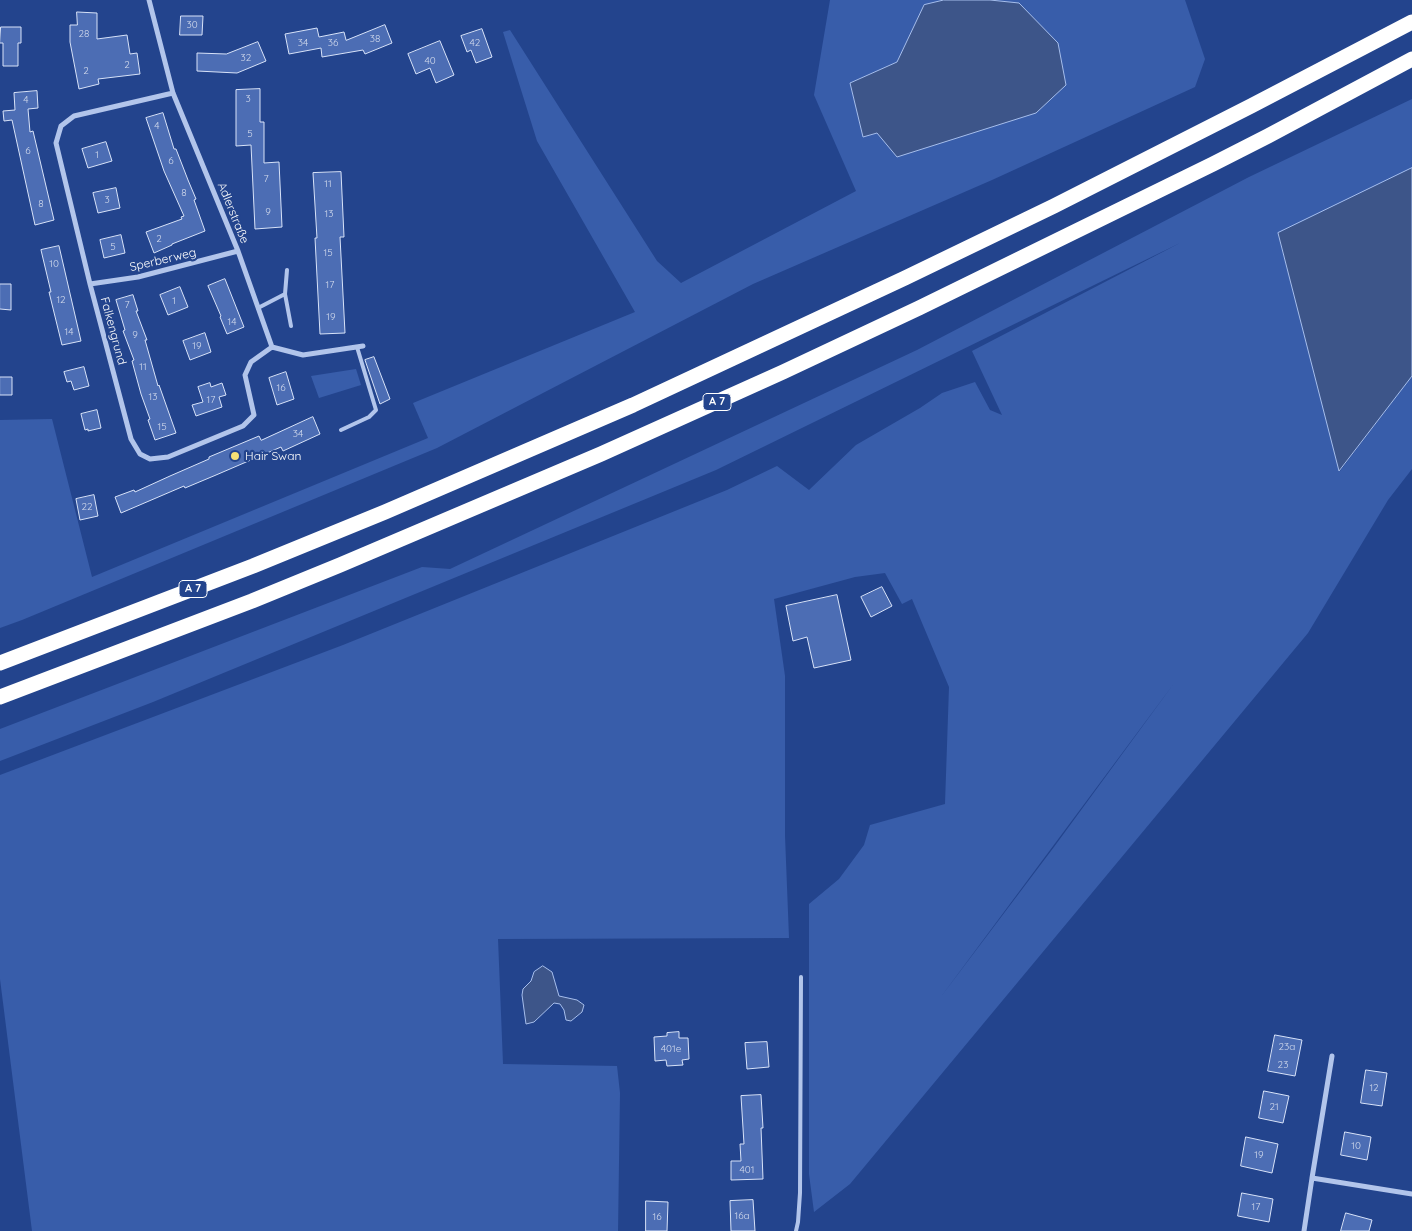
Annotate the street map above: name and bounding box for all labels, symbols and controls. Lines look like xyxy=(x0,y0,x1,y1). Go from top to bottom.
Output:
house number: 30 xyxy=(186,19,198,31)
house number: 28 xyxy=(79,28,89,40)
house number: 38 xyxy=(370,33,380,45)
house number: 34 xyxy=(298,37,308,49)
house number: 36 xyxy=(328,37,338,49)
house number: 42 xyxy=(470,37,480,49)
house number: 32 xyxy=(241,52,251,64)
house number: 40 xyxy=(424,55,436,67)
house number: 2 xyxy=(124,59,130,71)
house number: 2 xyxy=(83,65,89,77)
house number: 3 xyxy=(245,93,251,105)
house number: 4 xyxy=(23,94,29,106)
house number: 4 xyxy=(154,120,160,132)
house number: 5 xyxy=(247,128,253,140)
house number: 6 xyxy=(25,145,31,157)
house number: 1 xyxy=(95,149,99,161)
house number: 6 xyxy=(168,155,174,167)
house number: 7 xyxy=(263,173,269,185)
house number: 11 xyxy=(324,178,332,190)
street label: Adlerstraße xyxy=(214,180,252,246)
house number: 8 xyxy=(181,187,187,199)
house number: 3 xyxy=(104,194,110,206)
house number: 8 xyxy=(38,198,44,210)
house number: 9 xyxy=(265,206,271,218)
house number: 13 xyxy=(325,208,333,220)
house number: 2 xyxy=(156,233,162,245)
house number: 5 xyxy=(110,241,116,253)
street label: Sperberweg xyxy=(128,245,198,275)
house number: 15 xyxy=(323,247,333,259)
house number: 10 xyxy=(49,258,59,270)
house number: 17 xyxy=(326,279,334,291)
house number: 12 xyxy=(56,294,66,306)
house number: 1 xyxy=(172,295,176,307)
street label: Falkengrund xyxy=(97,296,129,366)
house number: 7 xyxy=(124,299,130,311)
house number: 19 xyxy=(326,311,336,323)
house number: 14 xyxy=(228,316,236,328)
house number: 14 xyxy=(65,326,73,338)
house number: 9 xyxy=(132,329,138,341)
house number: 19 xyxy=(192,340,202,352)
house number: 11 xyxy=(139,361,147,373)
house number: 16 xyxy=(276,382,286,394)
house number: 13 xyxy=(149,391,157,403)
house number: 17 xyxy=(207,394,215,406)
road number: A 7 xyxy=(703,394,731,411)
house number: 15 xyxy=(157,421,167,433)
house number: 34 xyxy=(293,428,303,440)
place label: Hair Swan xyxy=(245,449,301,463)
marker: Hair Swan xyxy=(229,450,241,462)
house number: 22 xyxy=(81,501,93,513)
road number: A 7 xyxy=(179,580,207,598)
house number: 23a xyxy=(1279,1041,1295,1053)
house number: 401e xyxy=(661,1043,681,1055)
house number: 23 xyxy=(1278,1059,1288,1071)
house number: 12 xyxy=(1369,1082,1379,1094)
house number: 21 xyxy=(1269,1101,1279,1113)
house number: 10 xyxy=(1351,1140,1361,1152)
house number: 19 xyxy=(1254,1149,1264,1161)
house number: 401 xyxy=(740,1164,754,1176)
house number: 17 xyxy=(1252,1201,1260,1213)
house number: 16a xyxy=(734,1210,750,1222)
house number: 16 xyxy=(652,1211,662,1223)

